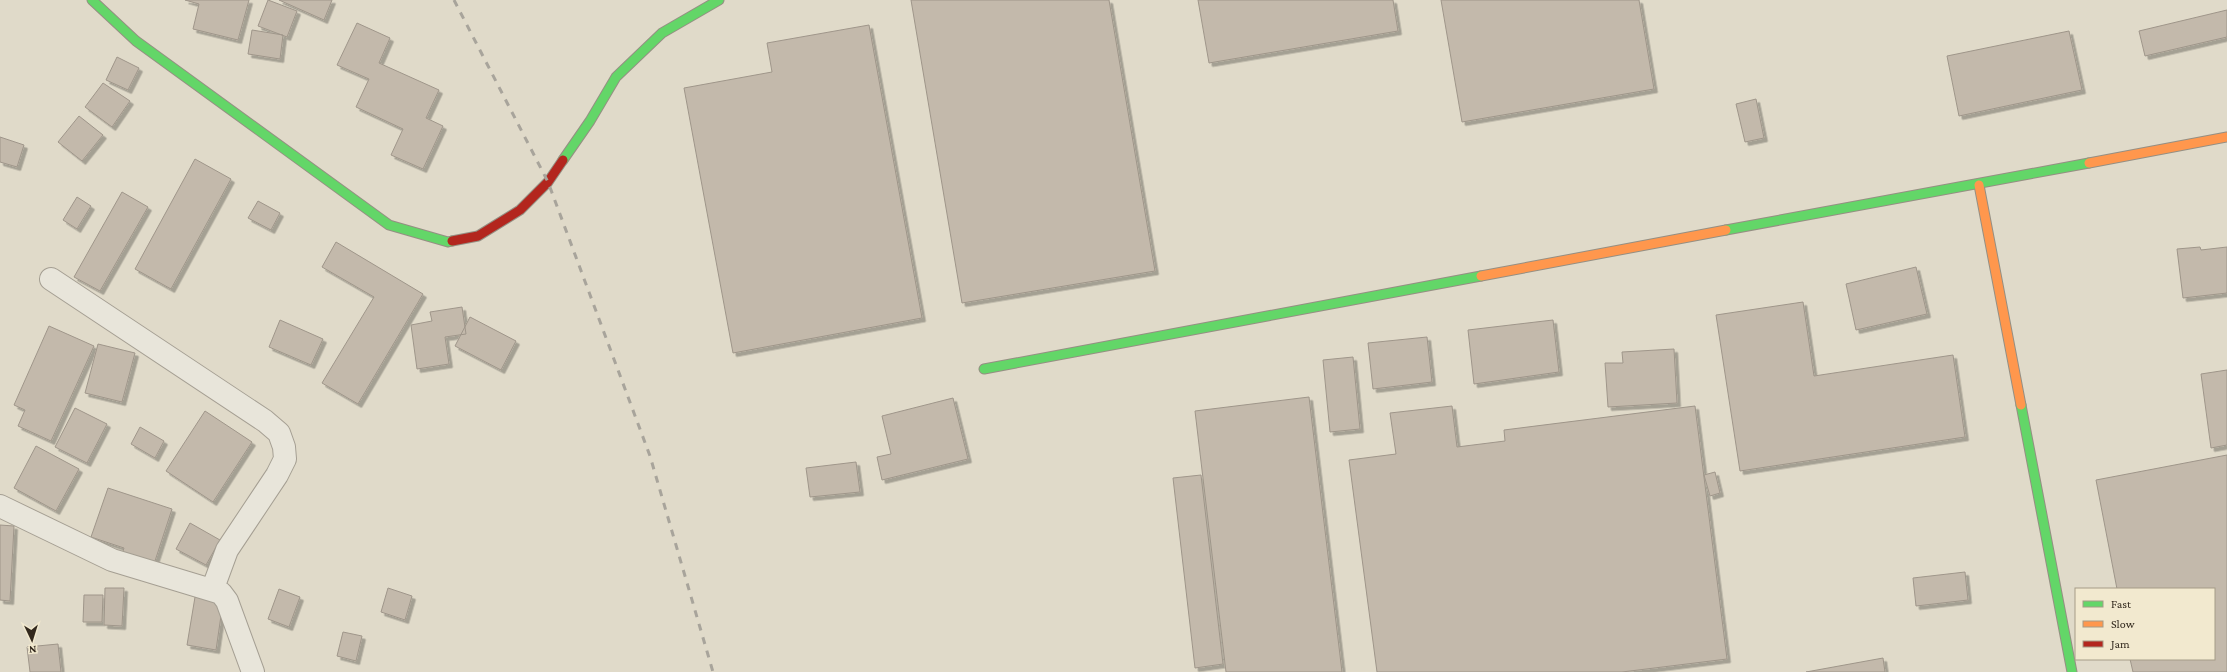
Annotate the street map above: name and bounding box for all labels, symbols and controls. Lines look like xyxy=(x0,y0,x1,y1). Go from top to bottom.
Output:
legend xyxy=(2075,588,2215,660)
text: Fast xyxy=(2111,597,2132,611)
text: Slow xyxy=(2111,617,2135,631)
north arrow xyxy=(12,620,52,660)
text: Jam xyxy=(2110,637,2130,651)
text: N xyxy=(28,644,37,656)

